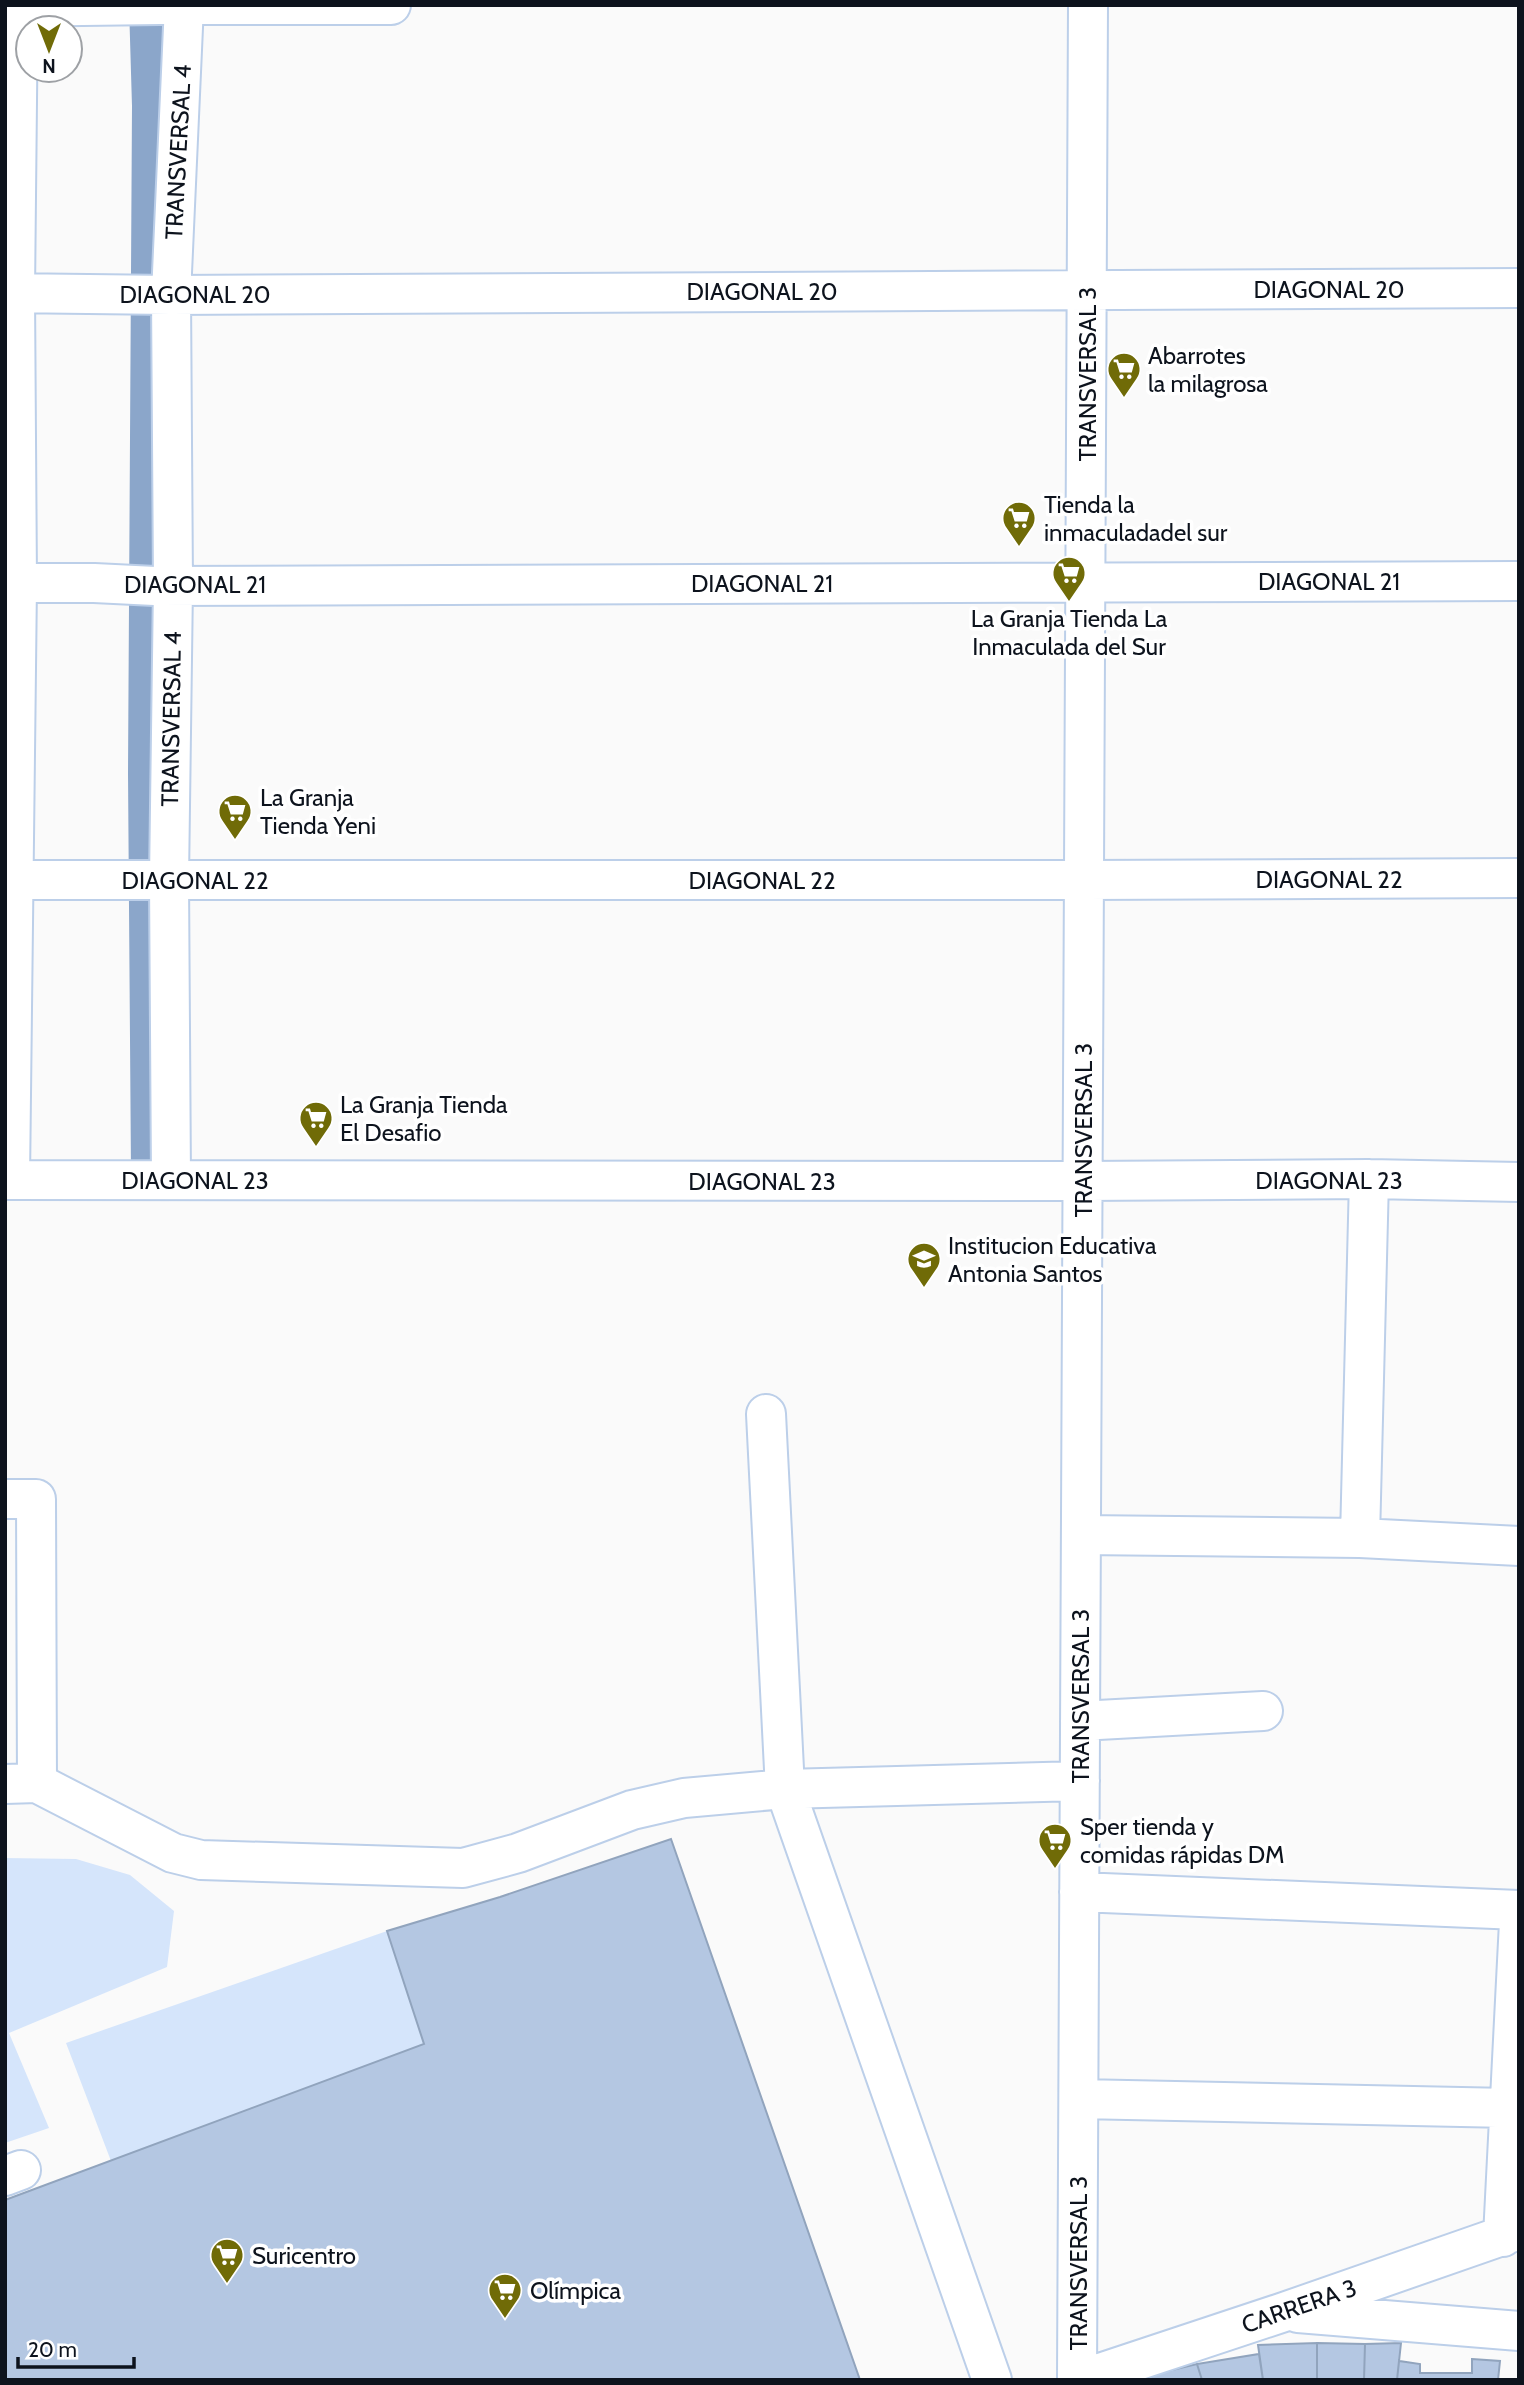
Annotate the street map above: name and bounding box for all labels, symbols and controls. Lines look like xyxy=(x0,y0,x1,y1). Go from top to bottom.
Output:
north arrow xyxy=(14,14,84,84)
text: N xyxy=(42,54,56,77)
street label: TRANSVERSAL 4 xyxy=(159,64,197,240)
street label: DIAGONAL 20 xyxy=(1253,275,1405,304)
street label: DIAGONAL 20 xyxy=(686,277,838,306)
street label: DIAGONAL 20 xyxy=(119,280,271,309)
street label: TRANSVERSAL 3 xyxy=(1073,287,1102,461)
place label: Abarrotes la milagrosa xyxy=(1148,341,1268,398)
supermarket icon: Abarrotes la milagrosa xyxy=(1105,350,1143,399)
place label: Tienda la inmaculadadel sur xyxy=(1044,490,1228,547)
supermarket icon: Tienda la inmaculadadel sur xyxy=(1000,499,1038,548)
supermarket icon: La Granja Tienda La Inmaculada del Sur xyxy=(1050,554,1088,603)
street label: DIAGONAL 21 xyxy=(1258,567,1400,596)
street label: DIAGONAL 21 xyxy=(691,569,833,598)
street label: DIAGONAL 21 xyxy=(124,570,266,599)
place label: La Granja Tienda La Inmaculada del Sur xyxy=(971,604,1168,661)
street label: TRANSVERSAL 4 xyxy=(155,631,187,807)
place label: La Granja Tienda Yeni xyxy=(260,783,376,840)
supermarket icon: La Granja Tienda Yeni xyxy=(216,792,254,841)
street label: DIAGONAL 22 xyxy=(1256,865,1402,894)
street label: DIAGONAL 22 xyxy=(122,866,268,895)
street label: DIAGONAL 22 xyxy=(689,866,835,895)
street label: TRANSVERSAL 3 xyxy=(1069,1043,1098,1217)
place label: La Granja Tienda El Desafio xyxy=(340,1090,508,1147)
supermarket icon: La Granja Tienda El Desafio xyxy=(297,1099,335,1148)
street label: DIAGONAL 23 xyxy=(121,1166,269,1195)
street label: DIAGONAL 23 xyxy=(1255,1166,1403,1195)
street label: DIAGONAL 23 xyxy=(688,1167,836,1196)
place label: Institucion Educativa Antonia Santos xyxy=(948,1231,1157,1288)
school or university icon: Institucion Educativa Antonia Santos xyxy=(905,1240,943,1289)
street label: TRANSVERSAL 3 xyxy=(1066,1609,1095,1783)
place label: Sper tienda y comidas rápidas DM xyxy=(1080,1812,1285,1869)
supermarket icon: Sper tienda y comidas rápidas DM xyxy=(1036,1821,1074,1870)
street label: TRANSVERSAL 3 xyxy=(1064,2176,1093,2350)
supermarket icon: Suricentro xyxy=(208,2236,246,2285)
place label: Suricentro xyxy=(252,2241,356,2270)
supermarket icon: Olímpica xyxy=(486,2271,524,2320)
street label: CARRERA 3 xyxy=(1238,2273,1360,2339)
place label: Olímpica xyxy=(530,2276,621,2305)
scale bar xyxy=(18,2326,133,2370)
text: 20 m xyxy=(28,2337,77,2362)

